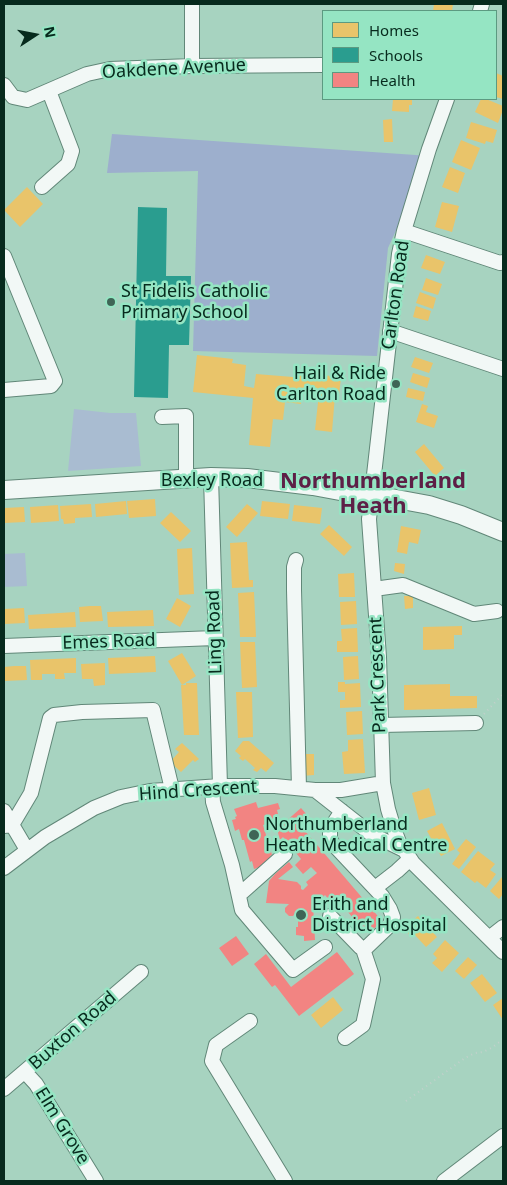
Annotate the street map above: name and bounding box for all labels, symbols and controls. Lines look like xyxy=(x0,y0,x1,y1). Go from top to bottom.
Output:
north arrow xyxy=(10,10,60,60)
legend xyxy=(322,10,497,100)
text: Homes xyxy=(369,20,419,40)
text: N xyxy=(40,25,61,39)
text: Schools xyxy=(369,45,423,65)
street label: Oakdene Avenue xyxy=(101,54,247,84)
text: Health xyxy=(369,70,416,90)
street label: Carlton Road xyxy=(378,239,414,351)
place label: St Fidelis Catholic Primary School xyxy=(121,281,268,324)
marker: St Fidelis Catholic Primary School xyxy=(105,296,117,308)
place label: Hail & Ride Carlton Road xyxy=(276,363,386,406)
marker: Hail & Ride Carlton Road xyxy=(390,378,402,390)
district label: Northumberland Heath xyxy=(280,469,466,520)
street label: Bexley Road xyxy=(161,470,263,492)
street label: Ling Road xyxy=(203,590,227,674)
street label: Park Crescent xyxy=(365,616,391,734)
street label: Emes Road xyxy=(62,630,156,654)
street label: Hind Crescent xyxy=(138,776,258,806)
place label: Northumberland Heath Medical Centre xyxy=(265,814,448,856)
marker: Northumberland Heath Medical Centre xyxy=(247,828,261,842)
place label: Erith and District Hospital xyxy=(312,894,447,936)
marker: Erith and District Hospital xyxy=(294,908,308,922)
street label: Buxton Road xyxy=(25,987,121,1075)
street label: Elm Grove xyxy=(30,1084,94,1168)

